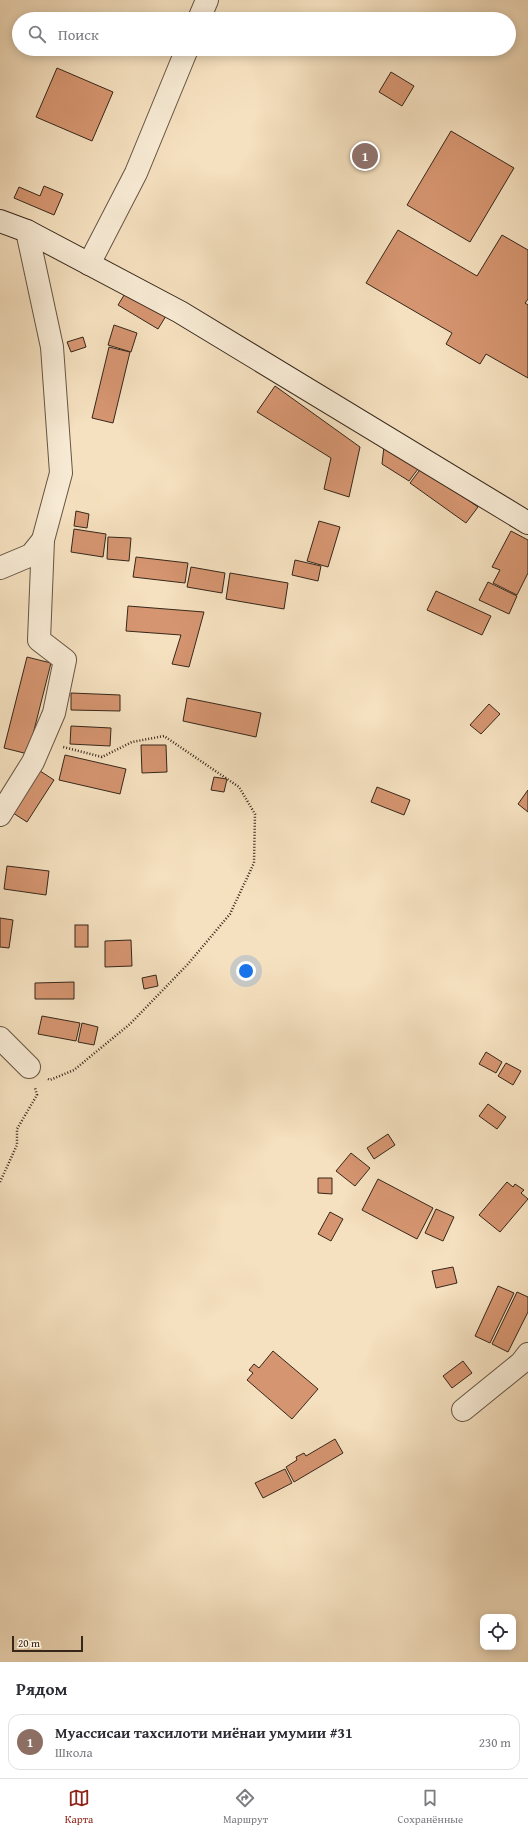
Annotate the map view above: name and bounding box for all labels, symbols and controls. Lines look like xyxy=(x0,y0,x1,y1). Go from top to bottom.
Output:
search box xyxy=(12,12,516,56)
icon: search xyxy=(26,23,48,45)
text: Поиск xyxy=(58,24,99,45)
pin: 1 xyxy=(352,141,378,171)
your location xyxy=(236,961,256,981)
map controls xyxy=(480,1614,516,1650)
button: locate xyxy=(480,1614,516,1650)
scale bar xyxy=(12,1634,83,1653)
text: 20 m xyxy=(18,1635,40,1651)
text: Рядом xyxy=(16,1676,67,1701)
text: Муассисаи тахсилоти миёнаи умумии #31 xyxy=(55,1722,353,1743)
text: 1 xyxy=(27,1733,33,1752)
text: 230 m xyxy=(479,1733,511,1752)
text: Школа xyxy=(55,1743,93,1762)
tab: Карта xyxy=(65,1787,93,1827)
tab: Маршрут xyxy=(223,1787,268,1827)
tab: Сохранённые xyxy=(398,1787,463,1827)

